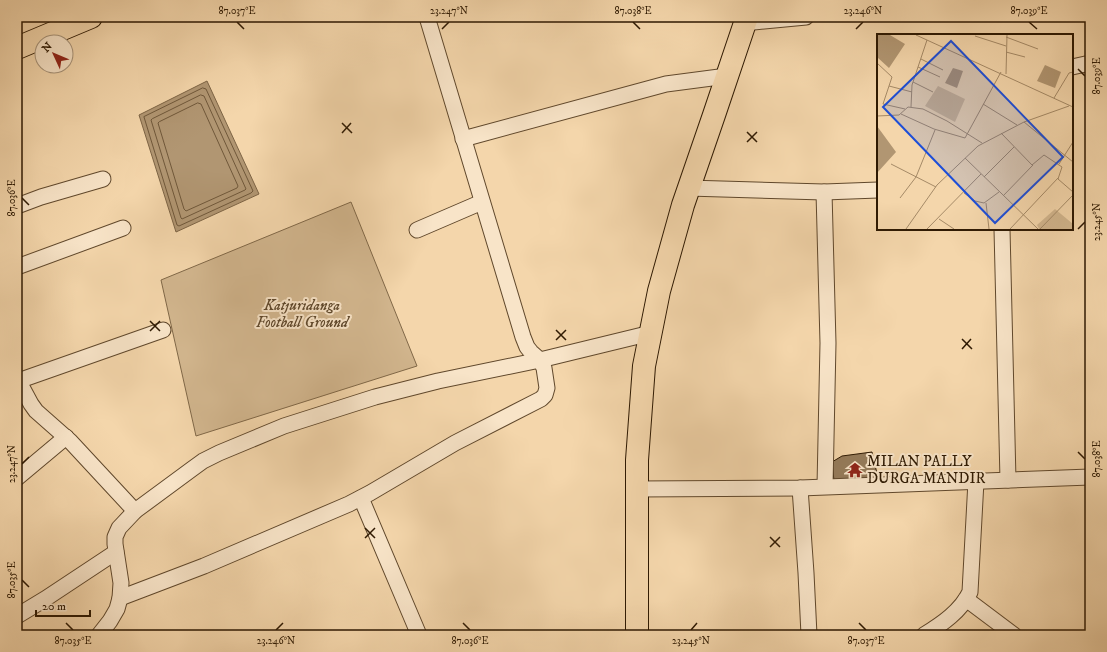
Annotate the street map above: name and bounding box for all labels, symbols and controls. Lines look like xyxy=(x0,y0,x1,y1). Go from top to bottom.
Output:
text: 87.037°E xyxy=(218,5,256,17)
text: 23.247°N xyxy=(430,5,468,17)
text: 87.038°E xyxy=(615,5,651,17)
text: 23.246°N xyxy=(844,5,882,17)
text: 87.039°E xyxy=(1011,5,1047,17)
north arrow xyxy=(34,34,74,74)
inset map xyxy=(877,34,1073,230)
text: N xyxy=(39,40,56,56)
text: 87.039°E xyxy=(1091,58,1103,94)
text: 87.036°E xyxy=(6,179,18,217)
text: 23.245°N xyxy=(1091,203,1103,241)
park label: Katjuridanga Football Ground xyxy=(256,296,351,332)
text: 87.038°E xyxy=(1091,441,1103,477)
text: 23.247°N xyxy=(6,445,18,483)
place label: MILAN PALLY DURGA MANDIR xyxy=(867,452,986,488)
temple icon: MILAN PALLY DURGA MANDIR xyxy=(846,461,864,479)
text: 87.035°E xyxy=(6,562,18,598)
scale bar xyxy=(36,592,90,618)
text: 20 m xyxy=(42,599,66,614)
text: 87.035°E xyxy=(55,635,91,647)
text: 23.246°N xyxy=(257,635,295,647)
text: 87.036°E xyxy=(451,635,489,647)
text: 23.245°N xyxy=(672,635,710,647)
text: 87.037°E xyxy=(847,635,885,647)

